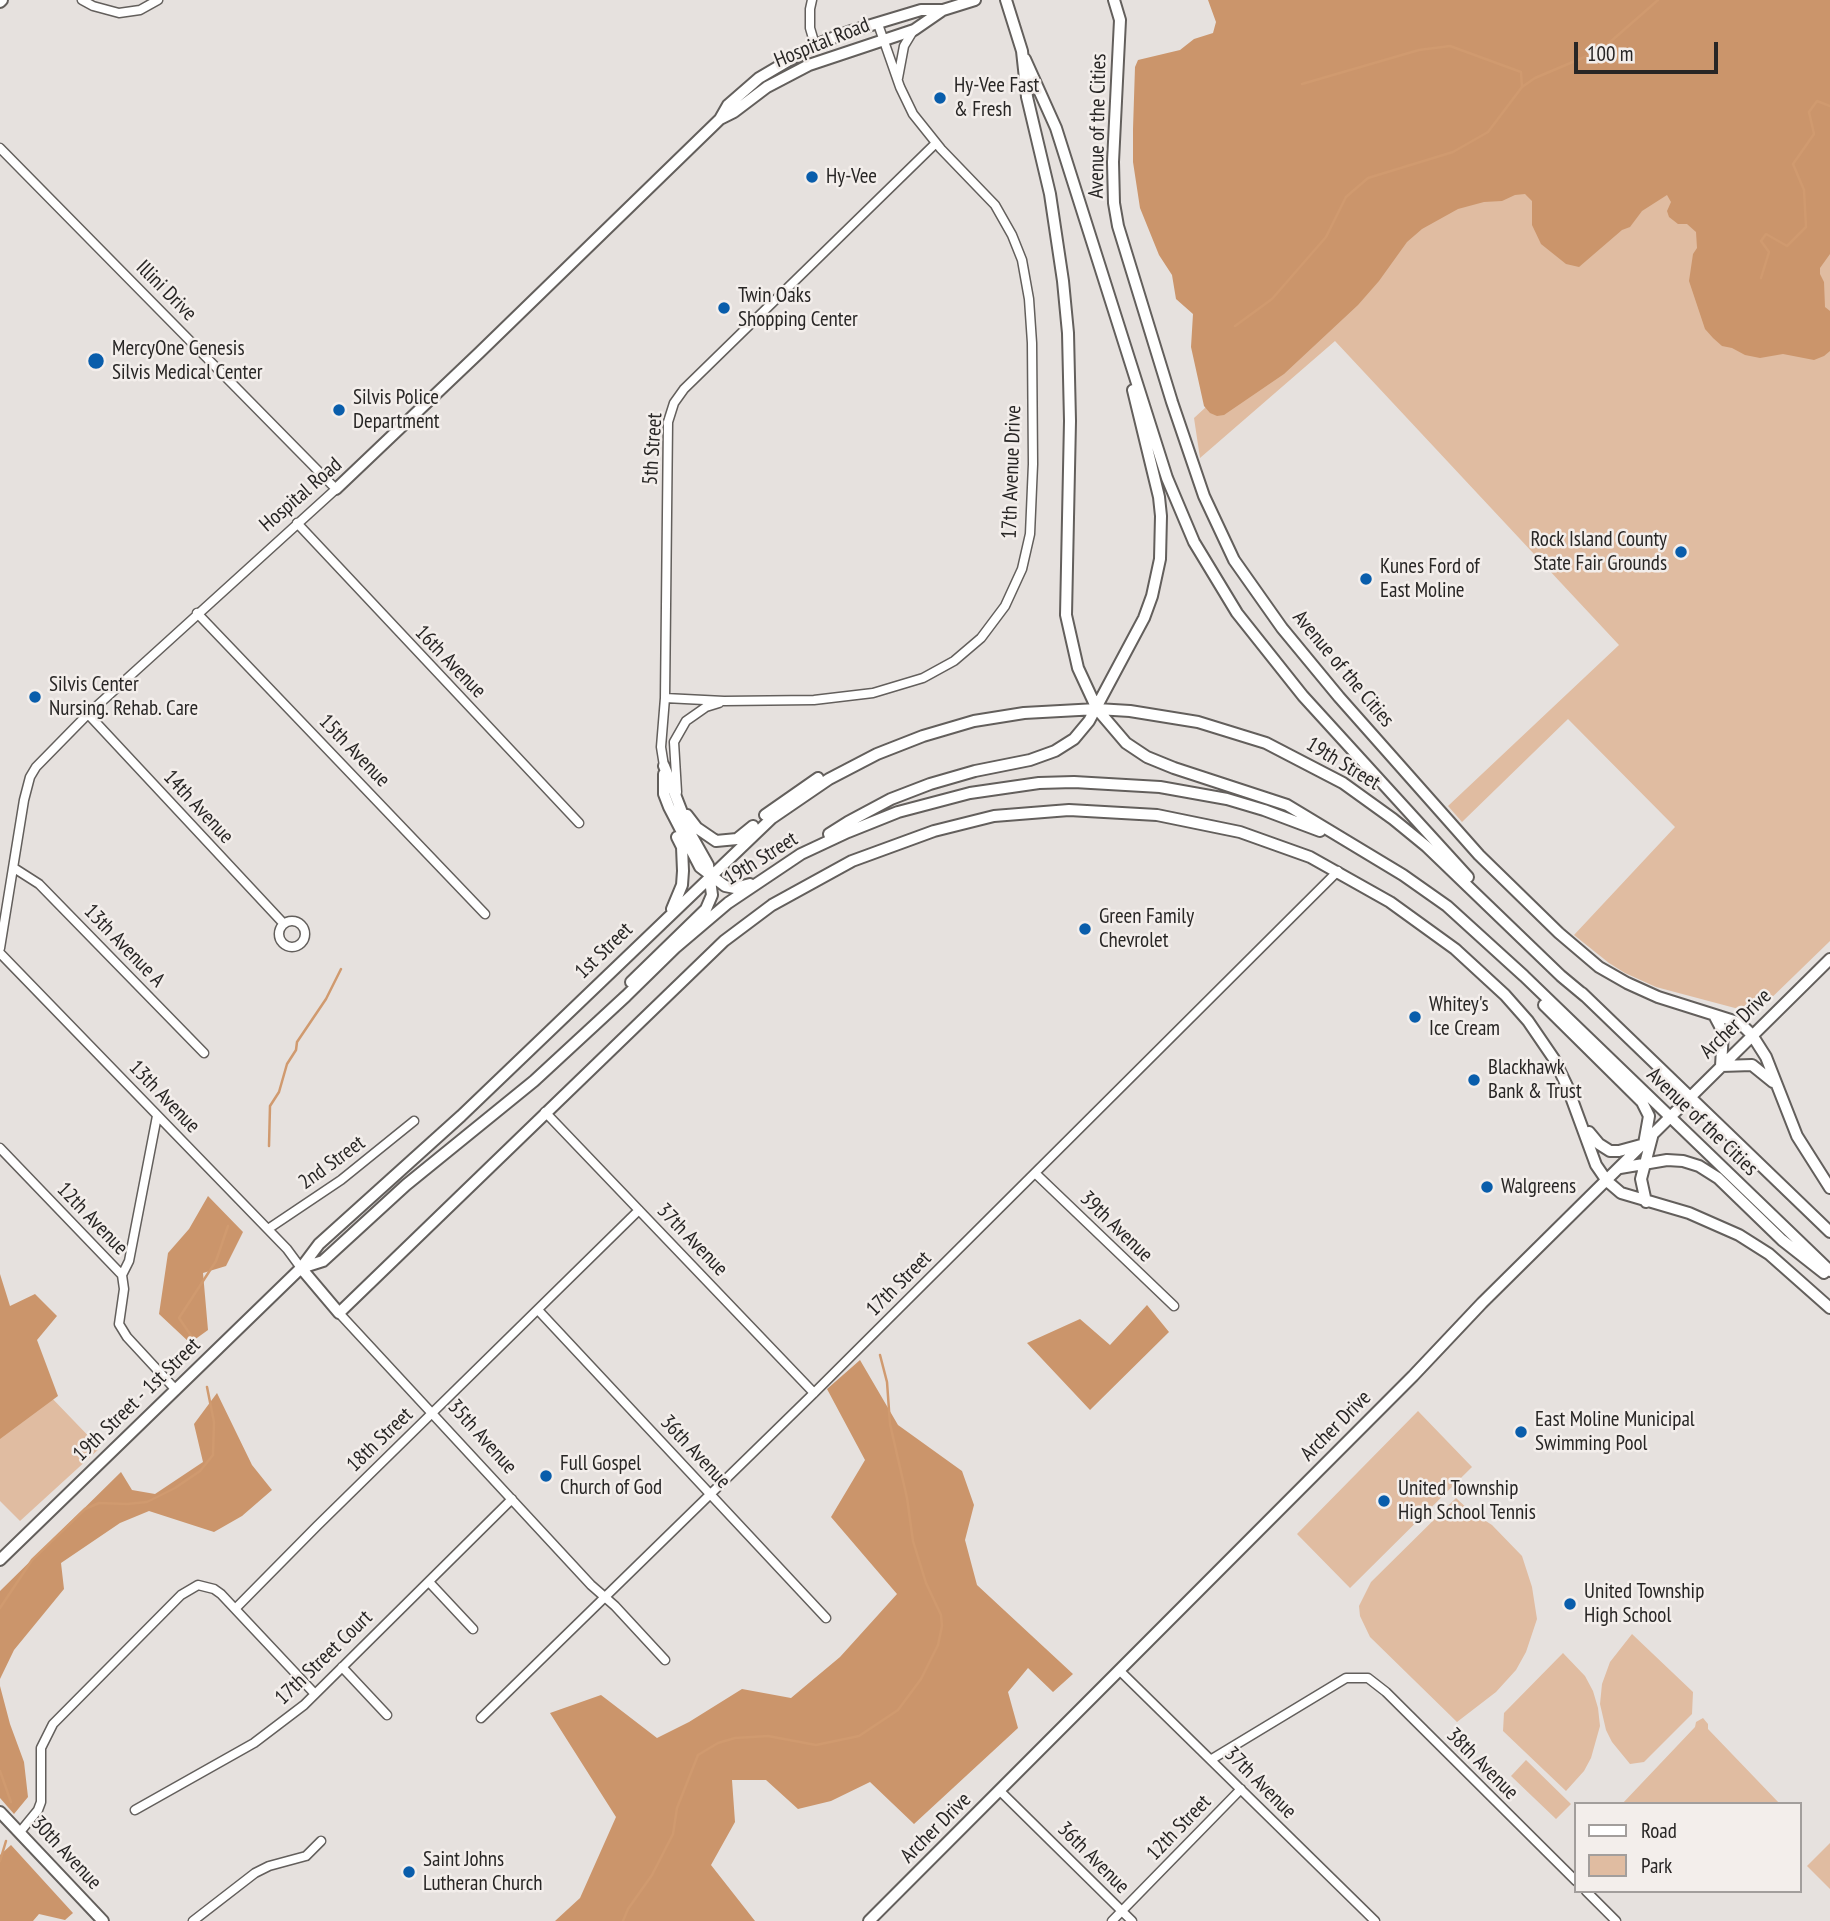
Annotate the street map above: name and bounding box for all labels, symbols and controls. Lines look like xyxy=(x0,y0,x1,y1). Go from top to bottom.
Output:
street label: Hospital Road xyxy=(771,13,873,73)
scale bar xyxy=(1578,28,1722,72)
text: 100 m xyxy=(1587,40,1633,67)
street label: Avenue of the Cities xyxy=(1084,53,1112,199)
place label: Hy-Vee Fast & Fresh xyxy=(954,73,1039,123)
marker: Hy-Vee Fast & Fresh xyxy=(932,90,948,106)
place label: Hy-Vee xyxy=(826,164,877,190)
marker: Hy-Vee xyxy=(804,169,820,185)
street label: Illini Drive xyxy=(130,255,202,327)
place label: Twin Oaks Shopping Center xyxy=(738,283,858,333)
marker: Twin Oaks Shopping Center xyxy=(716,300,732,316)
place label: MercyOne Genesis Silvis Medical Center xyxy=(112,336,263,386)
marker: MercyOne Genesis Silvis Medical Center xyxy=(86,351,106,371)
place label: Silvis Police Department xyxy=(353,385,440,435)
marker: Silvis Police Department xyxy=(331,402,347,418)
street label: 17th Avenue Drive xyxy=(997,405,1027,539)
street label: 5th Street xyxy=(638,412,668,486)
street label: Hospital Road xyxy=(255,453,347,537)
place label: Rock Island County State Fair Grounds xyxy=(1531,527,1667,577)
marker: Rock Island County State Fair Grounds xyxy=(1673,544,1689,560)
place label: Kunes Ford of East Moline xyxy=(1380,554,1480,604)
marker: Kunes Ford of East Moline xyxy=(1358,571,1374,587)
street label: Avenue of the Cities xyxy=(1287,605,1399,733)
street label: 16th Avenue xyxy=(409,620,491,704)
place label: Silvis Center Nursing. Rehab. Care xyxy=(49,672,198,722)
marker: Silvis Center Nursing. Rehab. Care xyxy=(27,689,43,705)
street label: 15th Avenue xyxy=(313,709,395,793)
street label: 19th Street xyxy=(1301,732,1385,796)
street label: 14th Avenue xyxy=(158,765,238,849)
street label: 19th Street xyxy=(720,827,802,891)
street label: 13th Avenue A xyxy=(78,899,170,993)
place label: Green Family Chevrolet xyxy=(1099,904,1194,954)
street label: 1st Street xyxy=(570,918,638,984)
marker: Green Family Chevrolet xyxy=(1077,921,1093,937)
street label: Archer Drive xyxy=(1695,984,1777,1064)
place label: Whitey's Ice Cream xyxy=(1429,992,1500,1042)
marker: Whitey's Ice Cream xyxy=(1407,1009,1423,1025)
street label: 13th Avenue xyxy=(123,1055,205,1139)
place label: Blackhawk Bank & Trust xyxy=(1488,1055,1582,1105)
street label: Avenue of the Cities xyxy=(1641,1063,1763,1181)
marker: Blackhawk Bank & Trust xyxy=(1466,1072,1482,1088)
street label: 2nd Street xyxy=(294,1131,370,1195)
place label: Walgreens xyxy=(1501,1174,1576,1200)
street label: 12th Avenue xyxy=(51,1177,133,1261)
marker: Walgreens xyxy=(1479,1179,1495,1195)
street label: 39th Avenue xyxy=(1074,1186,1158,1268)
street label: 37th Avenue xyxy=(651,1198,733,1282)
street label: 17th Street xyxy=(861,1246,937,1322)
street label: 19th Street - 1st Street xyxy=(68,1333,206,1467)
street label: Archer Drive xyxy=(1295,1385,1377,1467)
street label: 35th Avenue xyxy=(442,1395,522,1479)
street label: 18th Street xyxy=(342,1403,418,1477)
place label: East Moline Municipal Swimming Pool xyxy=(1535,1407,1695,1457)
street label: 36th Avenue xyxy=(655,1410,735,1494)
marker: East Moline Municipal Swimming Pool xyxy=(1513,1424,1529,1440)
place label: Full Gospel Church of God xyxy=(560,1451,662,1501)
marker: Full Gospel Church of God xyxy=(538,1468,554,1484)
place label: United Township High School Tennis xyxy=(1398,1476,1536,1526)
marker: United Township High School Tennis xyxy=(1376,1493,1392,1509)
place label: United Township High School xyxy=(1584,1579,1704,1629)
marker: United Township High School xyxy=(1562,1596,1578,1612)
street label: 17th Street Court xyxy=(270,1605,378,1711)
street label: 38th Avenue xyxy=(1441,1723,1523,1805)
street label: 37th Avenue xyxy=(1219,1742,1301,1824)
street label: Archer Drive xyxy=(895,1787,977,1869)
street label: 12th Street xyxy=(1142,1790,1216,1866)
legend xyxy=(1574,1802,1802,1893)
street label: 30th Avenue xyxy=(26,1811,106,1895)
street label: 36th Avenue xyxy=(1052,1817,1134,1899)
text: Road xyxy=(1641,1817,1677,1844)
place label: Saint Johns Lutheran Church xyxy=(423,1847,542,1897)
text: Park xyxy=(1641,1852,1672,1879)
marker: Saint Johns Lutheran Church xyxy=(401,1864,417,1880)

